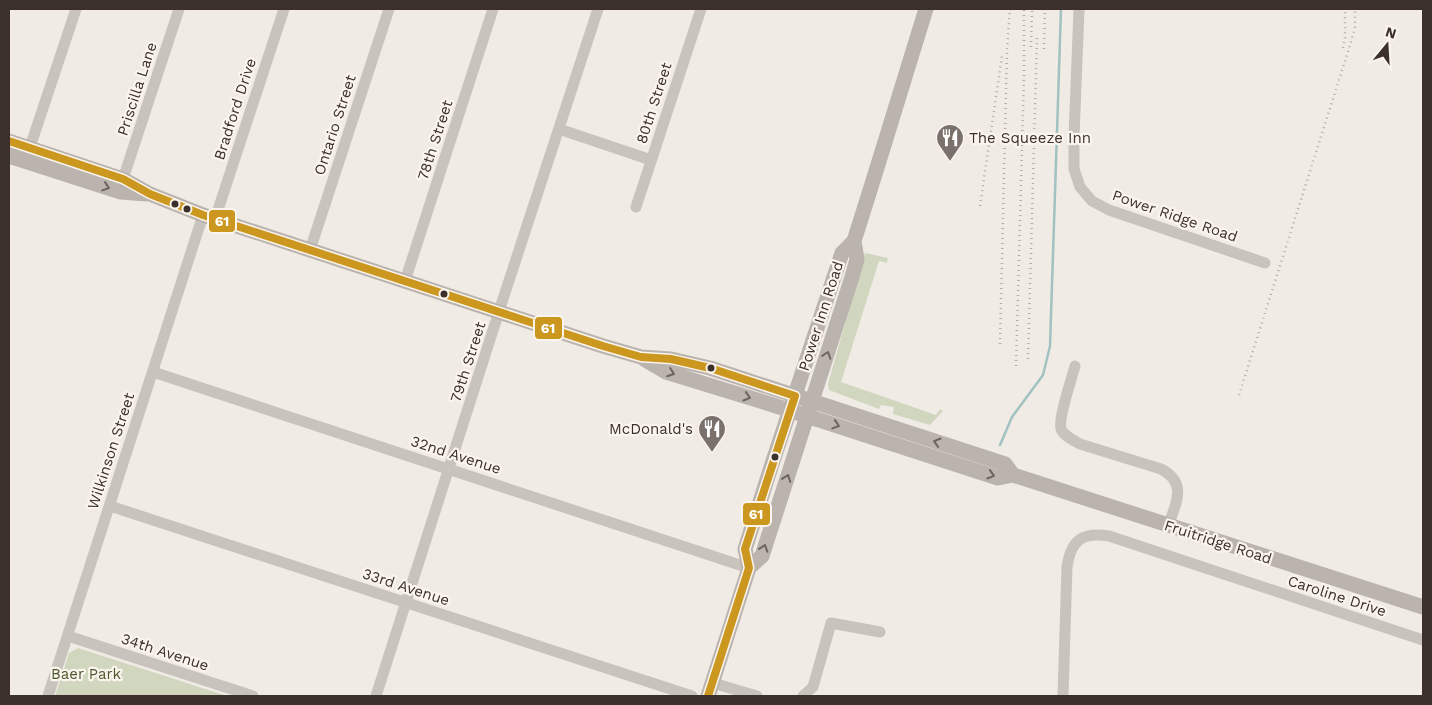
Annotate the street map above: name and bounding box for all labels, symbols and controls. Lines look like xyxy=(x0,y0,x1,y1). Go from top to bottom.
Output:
north arrow xyxy=(1362,20,1412,70)
text: N xyxy=(1384,23,1398,42)
street label: Priscilla Lane xyxy=(113,40,161,138)
street label: Bradford Drive xyxy=(210,56,260,162)
street label: 80th Street xyxy=(632,59,676,146)
street label: Ontario Street xyxy=(310,72,360,177)
street label: 78th Street xyxy=(414,97,457,182)
restaurant icon: The Squeeze Inn xyxy=(935,123,965,162)
place label: The Squeeze Inn xyxy=(969,129,1091,147)
one-way arrow xyxy=(101,181,109,191)
street label: Power Ridge Road xyxy=(1110,186,1240,246)
unlabelled marker xyxy=(170,199,180,209)
unlabelled marker xyxy=(182,204,192,214)
line badge: 61 xyxy=(208,209,236,233)
text: 61 xyxy=(215,213,229,229)
street label: Power Inn Road xyxy=(795,259,847,373)
unlabelled marker xyxy=(439,289,449,299)
line badge: 61 xyxy=(534,316,563,340)
street label: 79th Street xyxy=(447,319,490,404)
text: 61 xyxy=(541,320,555,336)
one-way arrow xyxy=(821,352,831,360)
unlabelled marker xyxy=(706,363,716,373)
one-way arrow xyxy=(667,367,675,377)
street label: Wilkinson Street xyxy=(84,390,139,511)
one-way arrow xyxy=(743,391,751,401)
restaurant icon: McDonald's xyxy=(697,414,727,453)
place label: McDonald's xyxy=(609,420,693,438)
one-way arrow xyxy=(831,420,840,430)
street label: 32nd Avenue xyxy=(409,432,503,478)
one-way arrow xyxy=(933,437,942,447)
unlabelled marker xyxy=(770,452,780,462)
one-way arrow xyxy=(986,470,994,480)
one-way arrow xyxy=(782,474,792,483)
line badge: 61 xyxy=(742,502,771,526)
text: 61 xyxy=(749,506,763,522)
street label: Fruitridge Road xyxy=(1162,516,1274,568)
one-way arrow xyxy=(759,544,769,553)
street label: 33rd Avenue xyxy=(360,564,452,610)
street label: Caroline Drive xyxy=(1285,572,1389,620)
street label: 34th Avenue xyxy=(119,629,211,675)
park label: Baer Park xyxy=(51,665,122,683)

